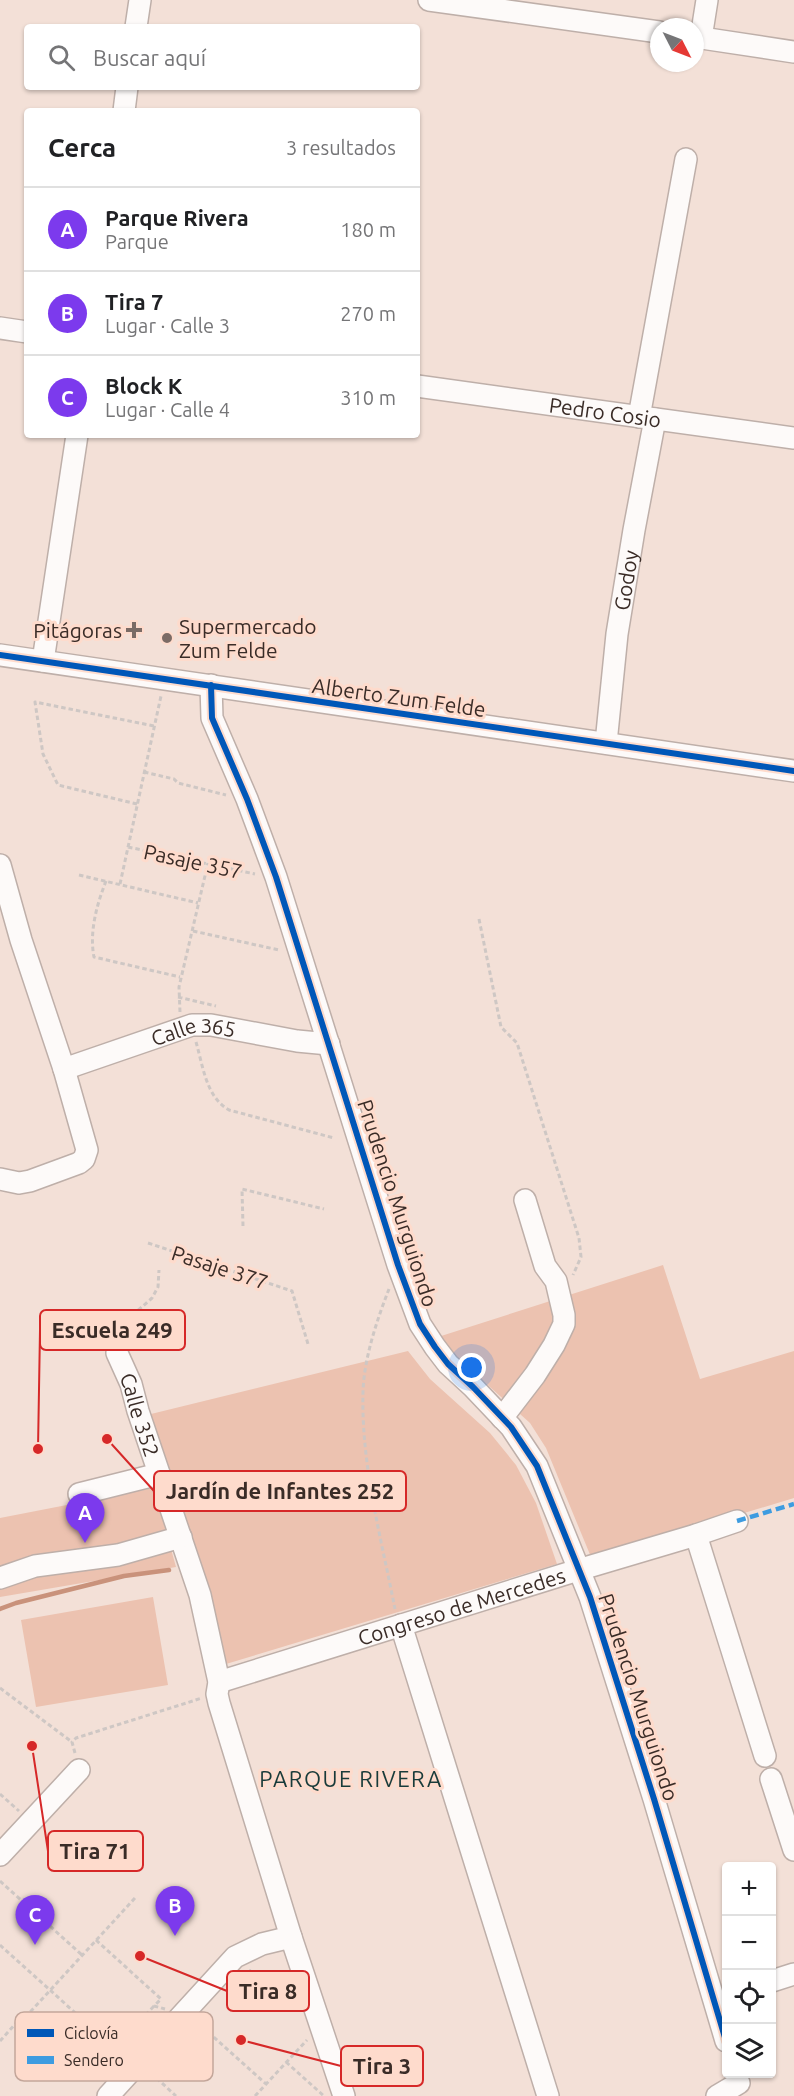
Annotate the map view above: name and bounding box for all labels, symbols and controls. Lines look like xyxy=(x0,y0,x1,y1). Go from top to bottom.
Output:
north arrow xyxy=(650,18,704,72)
search box xyxy=(24,24,420,90)
icon: search xyxy=(45,41,78,74)
text: Buscar aquí xyxy=(93,45,206,70)
text: Cerca xyxy=(48,133,116,162)
text: 3 resultados xyxy=(286,136,396,159)
text: Parque Rivera xyxy=(105,205,249,230)
text: A xyxy=(60,218,75,241)
text: 180 m xyxy=(340,218,396,241)
text: Parque xyxy=(105,230,169,253)
text: Tira 7 xyxy=(105,289,163,314)
text: B xyxy=(61,302,74,325)
text: 270 m xyxy=(340,302,396,325)
text: Lugar · Calle 3 xyxy=(105,314,230,337)
text: Block K xyxy=(105,373,182,398)
text: C xyxy=(61,386,74,409)
text: 310 m xyxy=(340,386,396,409)
street label: Pedro Cosio xyxy=(548,392,663,432)
text: Lugar · Calle 4 xyxy=(105,398,230,421)
street label: Godoy xyxy=(609,548,643,612)
place label: Supermercado Zum Felde xyxy=(179,614,317,662)
place label: Pitágoras xyxy=(33,618,122,642)
marker: Pitágoras xyxy=(127,623,141,637)
marker: Supermercado Zum Felde xyxy=(160,631,174,645)
street label: Alberto Zum Felde xyxy=(311,673,487,721)
street label: Pasaje 357 xyxy=(142,839,244,883)
street label: Calle 365 xyxy=(148,1012,238,1050)
street label: Prudencio Murguiondo xyxy=(353,1096,443,1310)
street label: Pasaje 377 xyxy=(169,1240,271,1294)
callout: Escuela 249 xyxy=(40,1310,185,1350)
text: Escuela 249 xyxy=(51,1317,173,1342)
your location xyxy=(457,1353,486,1382)
street label: Calle 352 xyxy=(115,1369,165,1460)
callout: Jardín de Infantes 252 xyxy=(154,1471,406,1511)
text: Jardín de Infantes 252 xyxy=(166,1478,394,1503)
pin: A xyxy=(66,1494,104,1543)
street label: Congreso de Mercedes xyxy=(355,1563,568,1650)
street label: Prudencio Murguiondo xyxy=(594,1590,684,1804)
district label: PARQUE RIVERA xyxy=(259,1766,443,1791)
callout: Tira 71 xyxy=(48,1831,143,1871)
text: Tira 71 xyxy=(60,1838,130,1863)
map controls xyxy=(722,1862,776,2078)
button: + xyxy=(722,1862,776,1916)
pin: B xyxy=(156,1886,195,1936)
pin: C xyxy=(15,1896,54,1945)
button: − xyxy=(722,1916,776,1970)
button: locate xyxy=(722,1970,776,2024)
callout: Tira 8 xyxy=(227,1971,309,2011)
text: Tira 8 xyxy=(239,1978,297,2003)
legend xyxy=(15,2012,213,2081)
text: Ciclovía xyxy=(64,2024,119,2042)
button: layers xyxy=(722,2024,776,2078)
callout: Tira 3 xyxy=(341,2046,423,2086)
text: Sendero xyxy=(64,2051,124,2069)
text: Tira 3 xyxy=(353,2053,411,2078)

